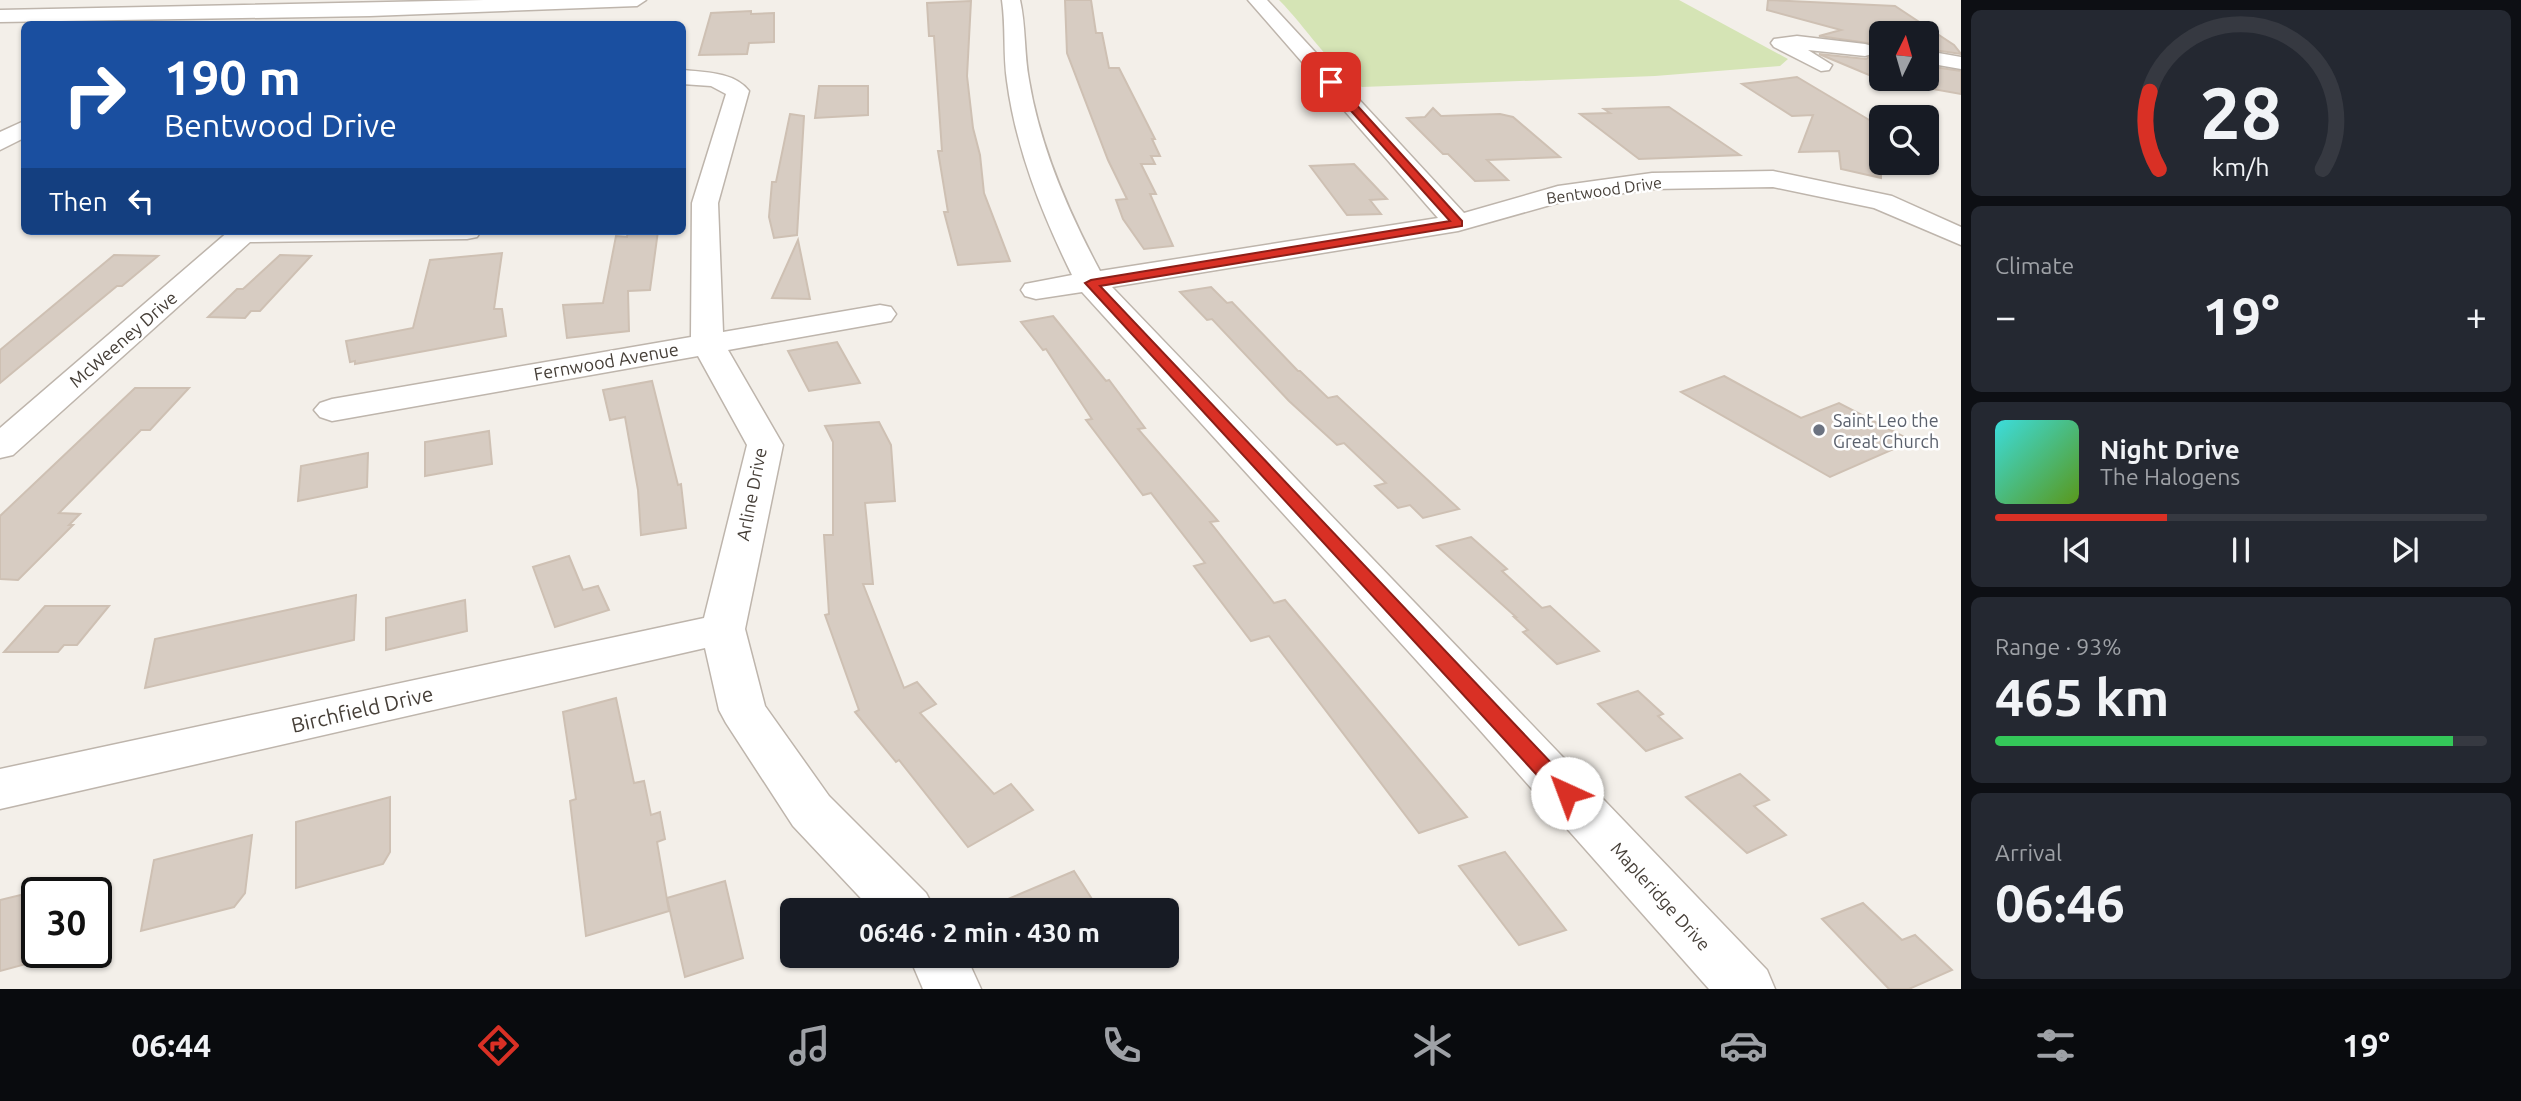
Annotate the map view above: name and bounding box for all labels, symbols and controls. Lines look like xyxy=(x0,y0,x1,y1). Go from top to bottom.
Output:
north arrow xyxy=(1869,21,1939,91)
map controls xyxy=(1869,21,1939,175)
icon: right xyxy=(49,49,140,140)
text: 190 m xyxy=(164,49,301,104)
pin xyxy=(1301,52,1361,112)
icon: arrive xyxy=(1312,63,1350,101)
text: 28 xyxy=(2200,71,2282,153)
button: search xyxy=(1869,105,1939,175)
text: Bentwood Drive xyxy=(164,107,397,143)
text: km/h xyxy=(2212,153,2270,181)
street label: Bentwood Drive xyxy=(1545,173,1663,207)
icon: left xyxy=(122,182,160,220)
text: Then xyxy=(49,187,108,216)
text: Climate xyxy=(1995,253,2074,278)
street label: McWeeney Drive xyxy=(65,287,181,391)
text: 19° xyxy=(2202,287,2280,345)
text: − xyxy=(1995,295,2016,337)
text: + xyxy=(2466,295,2487,337)
street label: Fernwood Avenue xyxy=(532,338,680,384)
place label: Saint Leo the Great Church xyxy=(1833,410,1939,451)
marker: Saint Leo the Great Church xyxy=(1811,422,1827,438)
text: Night Drive xyxy=(2100,435,2240,464)
street label: Arline Drive xyxy=(732,446,770,542)
text: The Halogens xyxy=(2100,464,2240,489)
icon: previous xyxy=(2058,531,2096,569)
icon: pause xyxy=(2222,531,2260,569)
icon: next xyxy=(2386,531,2424,569)
text: Range · 93% xyxy=(1995,634,2122,659)
text: 465 km xyxy=(1995,668,2169,726)
street label: Birchfield Drive xyxy=(289,681,435,737)
position arrow xyxy=(1530,756,1604,830)
street label: Mapleridge Drive xyxy=(1607,838,1715,954)
text: Arrival xyxy=(1995,840,2062,865)
text: 06:46 xyxy=(1995,874,2125,932)
speed limit sign: 30 xyxy=(21,877,112,968)
text: 06:46 · 2 min · 430 m xyxy=(859,918,1100,947)
icon: directions xyxy=(474,1021,523,1070)
icon: music xyxy=(785,1021,834,1070)
icon: phone xyxy=(1097,1021,1146,1070)
icon: climate xyxy=(1408,1021,1457,1070)
icon: car xyxy=(1719,1021,1768,1070)
icon: filters xyxy=(2031,1021,2080,1070)
text: 06:44 xyxy=(131,1027,211,1063)
text: 19° xyxy=(2342,1027,2390,1063)

